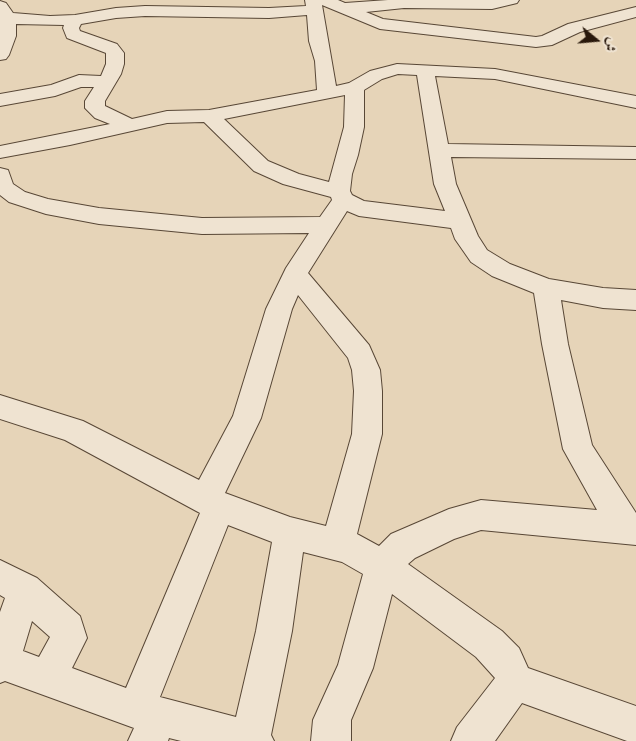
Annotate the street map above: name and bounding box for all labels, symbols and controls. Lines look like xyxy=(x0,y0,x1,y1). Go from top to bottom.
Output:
north arrow xyxy=(571,15,621,65)
text: ش xyxy=(601,35,621,54)

